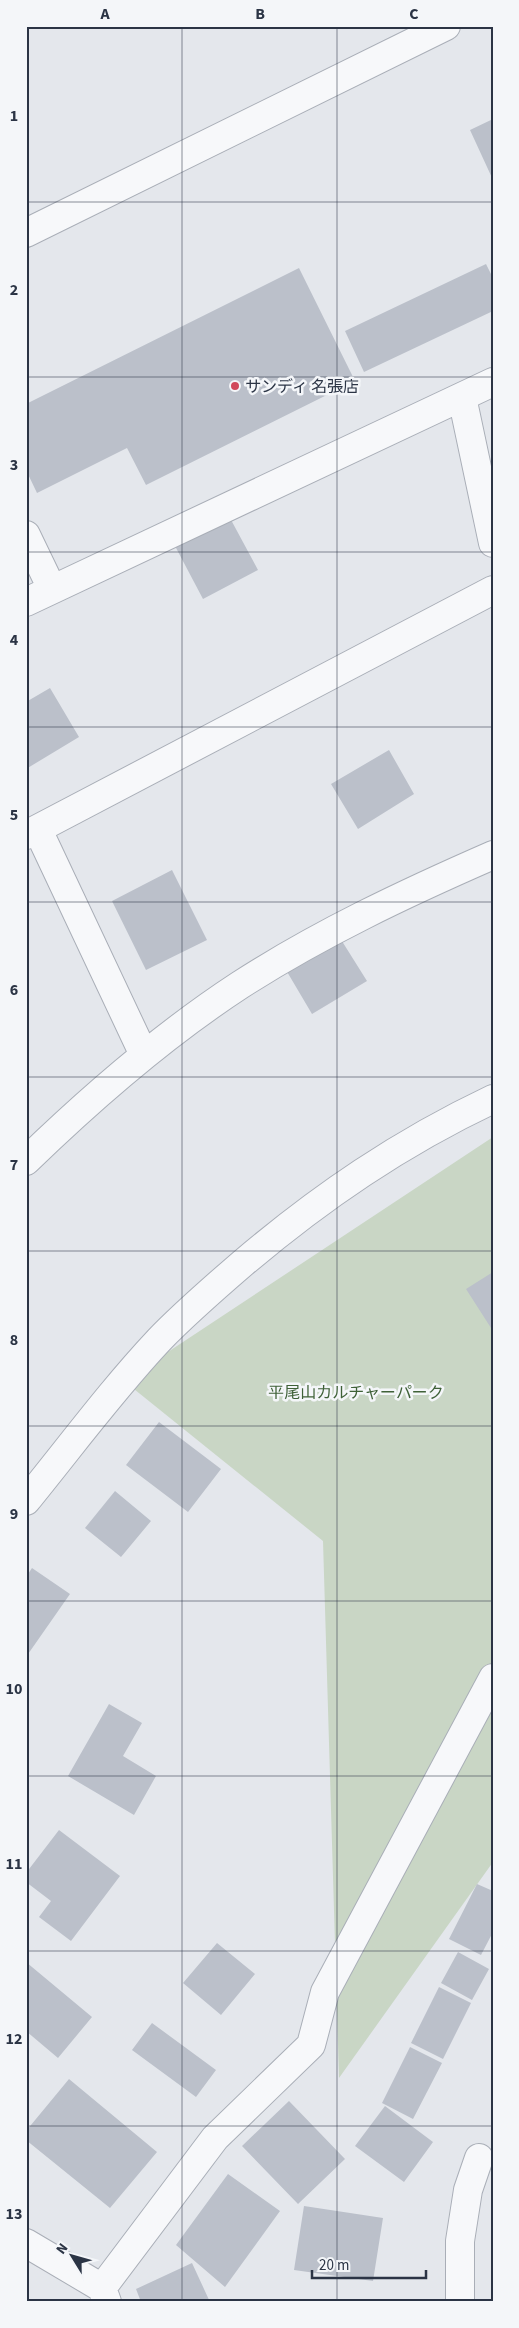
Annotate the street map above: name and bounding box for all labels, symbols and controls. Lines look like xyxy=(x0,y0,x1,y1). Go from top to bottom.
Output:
text: A xyxy=(99,3,110,25)
text: B xyxy=(255,3,265,25)
text: C xyxy=(409,3,419,25)
text: 1 xyxy=(10,105,18,127)
text: 2 xyxy=(10,279,18,301)
place label: サンディ 名張店 xyxy=(245,376,359,398)
marker: サンディ 名張店 xyxy=(229,380,241,392)
text: 3 xyxy=(10,454,18,476)
text: 4 xyxy=(10,629,19,651)
text: 5 xyxy=(10,804,18,826)
text: 6 xyxy=(10,979,18,1001)
text: 7 xyxy=(10,1154,18,1176)
text: 8 xyxy=(10,1329,18,1351)
park label: 平尾山カルチャーパーク xyxy=(268,1382,444,1404)
text: 9 xyxy=(10,1503,18,1525)
text: 10 xyxy=(6,1678,22,1700)
text: 11 xyxy=(6,1853,22,1875)
text: 12 xyxy=(6,2028,22,2050)
text: 13 xyxy=(6,2203,22,2225)
north arrow xyxy=(48,2230,98,2280)
text: N xyxy=(52,2239,73,2259)
scale bar xyxy=(312,2248,425,2280)
text: 20 m xyxy=(319,2255,349,2276)

